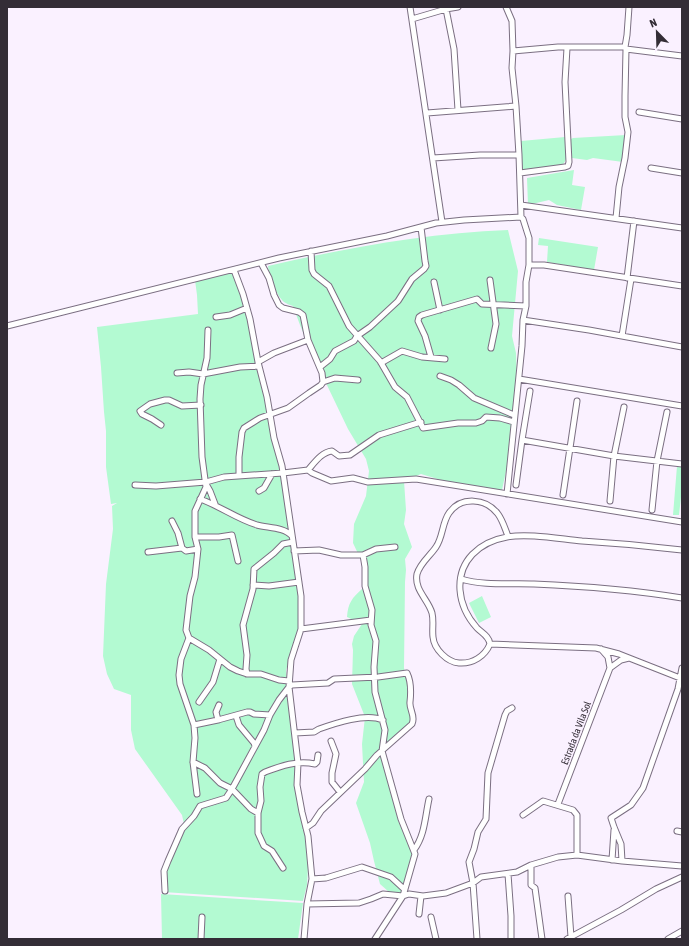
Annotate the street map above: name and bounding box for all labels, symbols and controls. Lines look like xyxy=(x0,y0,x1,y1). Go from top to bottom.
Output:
north arrow xyxy=(637,12,677,52)
text: N xyxy=(648,16,658,30)
street label: Estrada da Vila Sol xyxy=(559,699,593,766)

